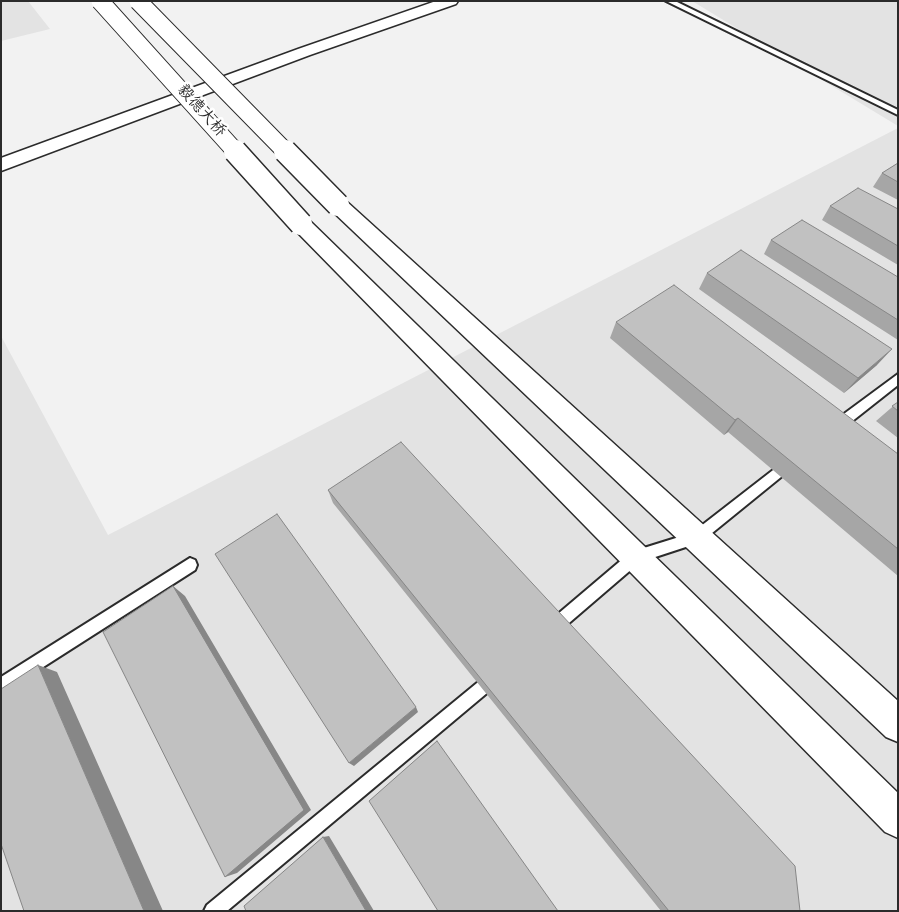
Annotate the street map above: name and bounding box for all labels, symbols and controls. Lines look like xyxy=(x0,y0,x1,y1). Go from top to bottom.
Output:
street label: 毅德大桥 xyxy=(171,82,229,142)

